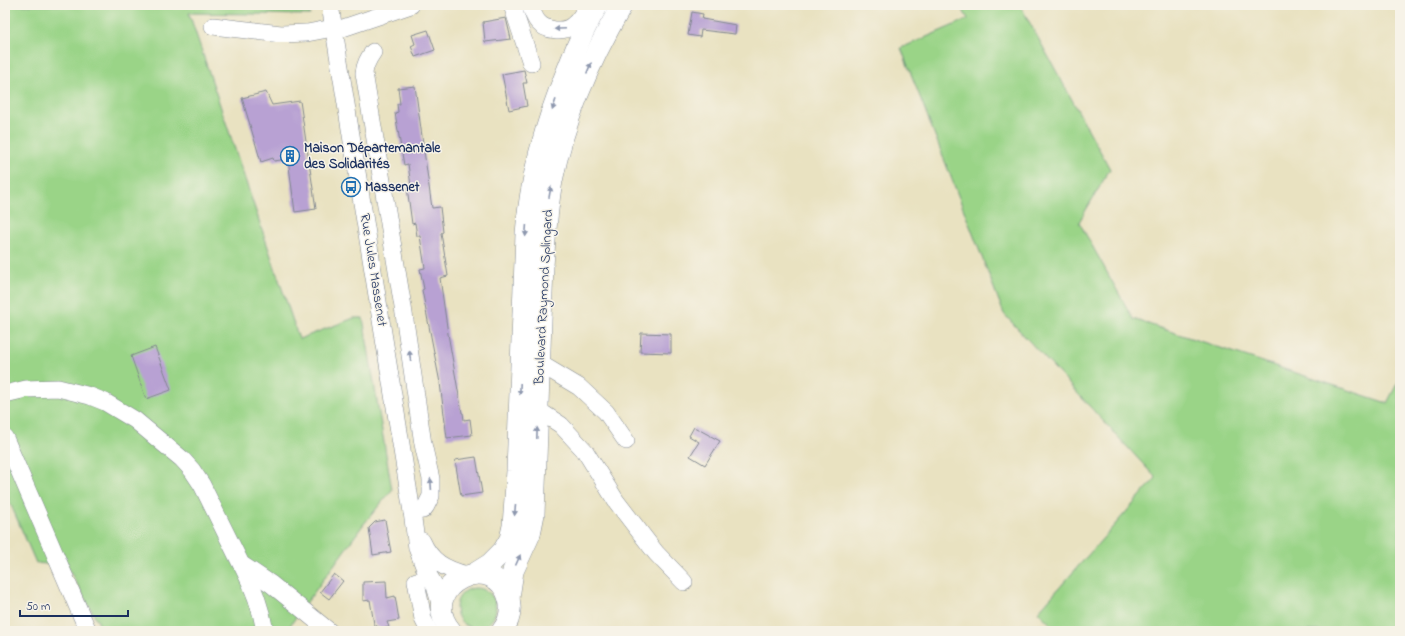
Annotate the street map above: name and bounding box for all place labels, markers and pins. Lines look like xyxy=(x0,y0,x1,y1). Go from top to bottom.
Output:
place label: Maison Départemantale des Solidarités xyxy=(304,138,441,175)
building icon: Maison Départemantale des Solidarités xyxy=(279,145,301,167)
bus stop icon: Massenet xyxy=(340,176,362,198)
place label: Massenet xyxy=(365,177,420,198)

